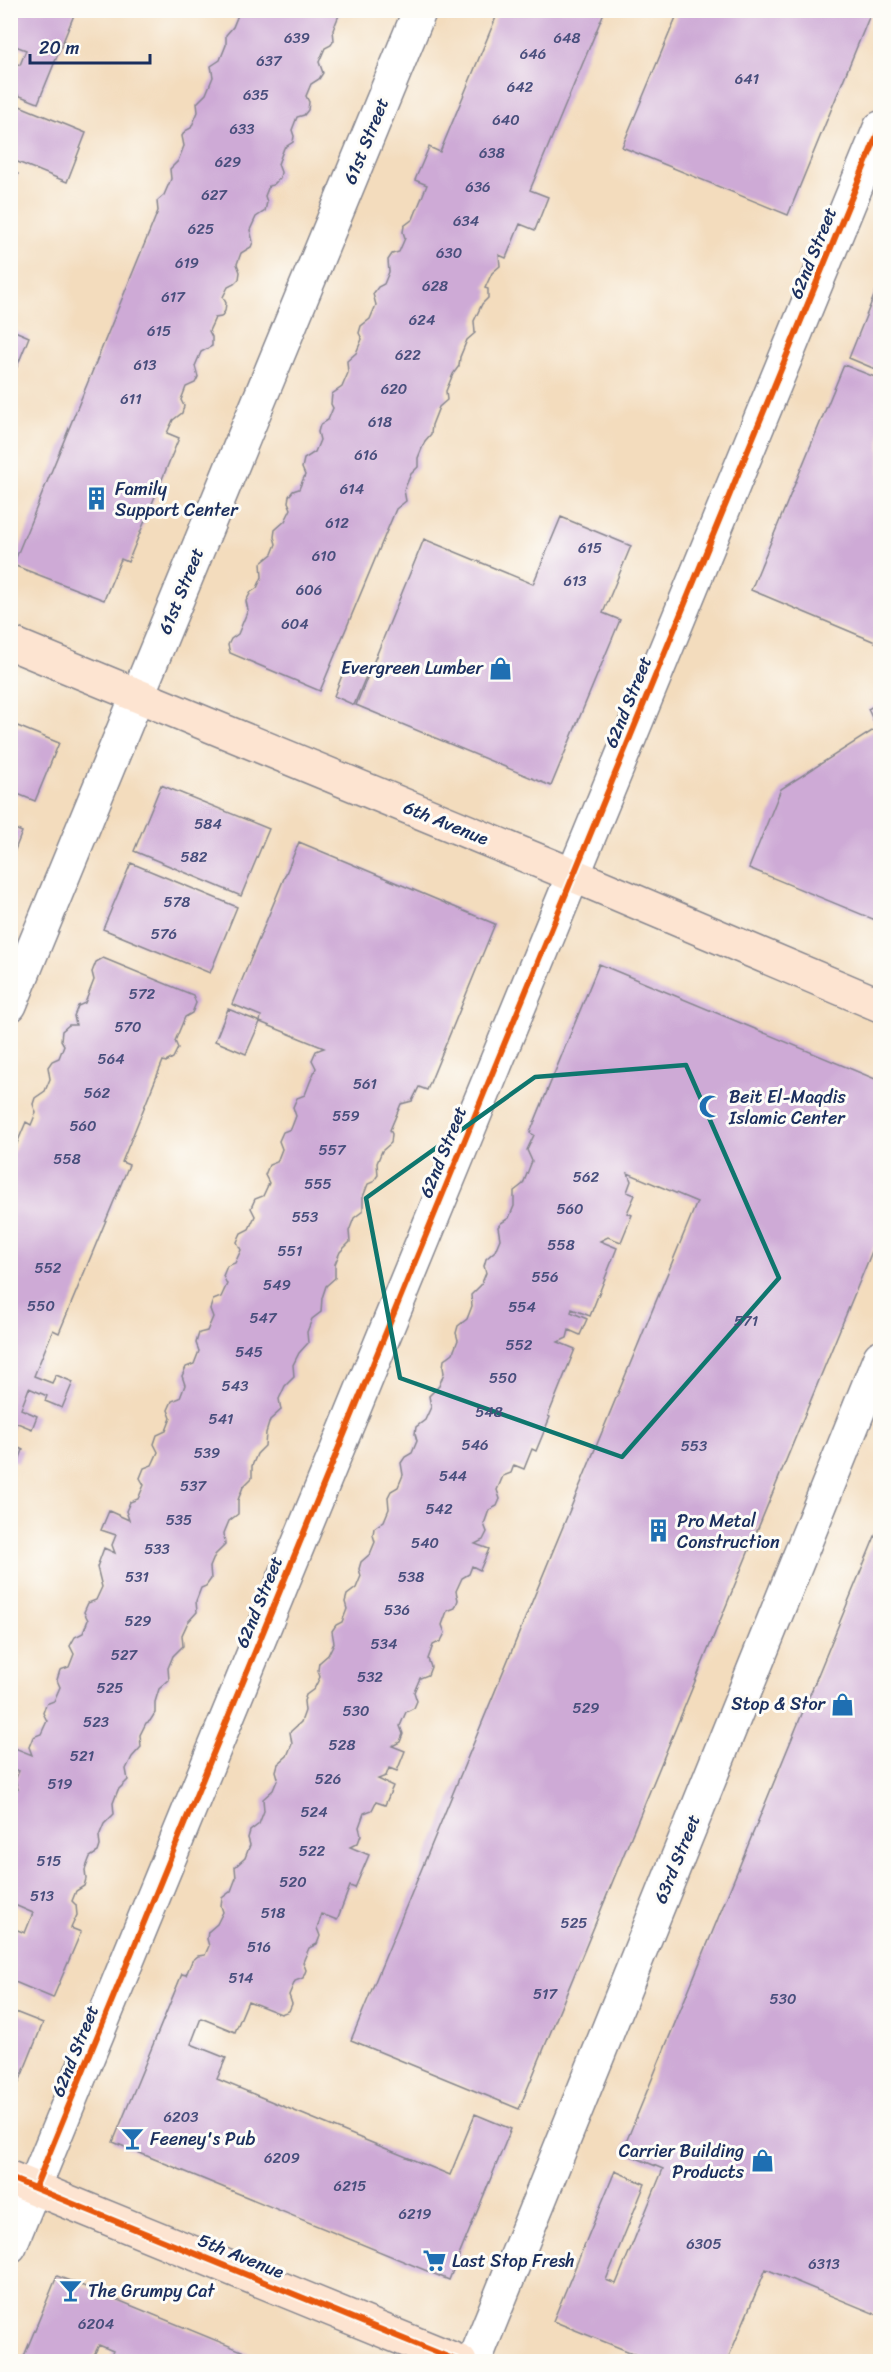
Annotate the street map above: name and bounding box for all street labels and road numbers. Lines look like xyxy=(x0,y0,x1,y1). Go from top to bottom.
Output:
street label: 61st Street xyxy=(334,93,398,189)
street label: 62nd Street xyxy=(780,202,846,304)
street label: 61st Street xyxy=(149,543,213,639)
street label: 62nd Street xyxy=(595,651,661,753)
street label: 6th Avenue xyxy=(398,791,494,855)
street label: 62nd Street xyxy=(410,1101,476,1203)
street label: 62nd Street xyxy=(226,1551,292,1653)
street label: 63rd Street xyxy=(645,1809,709,1909)
street label: 62nd Street xyxy=(42,2000,108,2102)
street label: 5th Avenue xyxy=(193,2224,289,2288)

